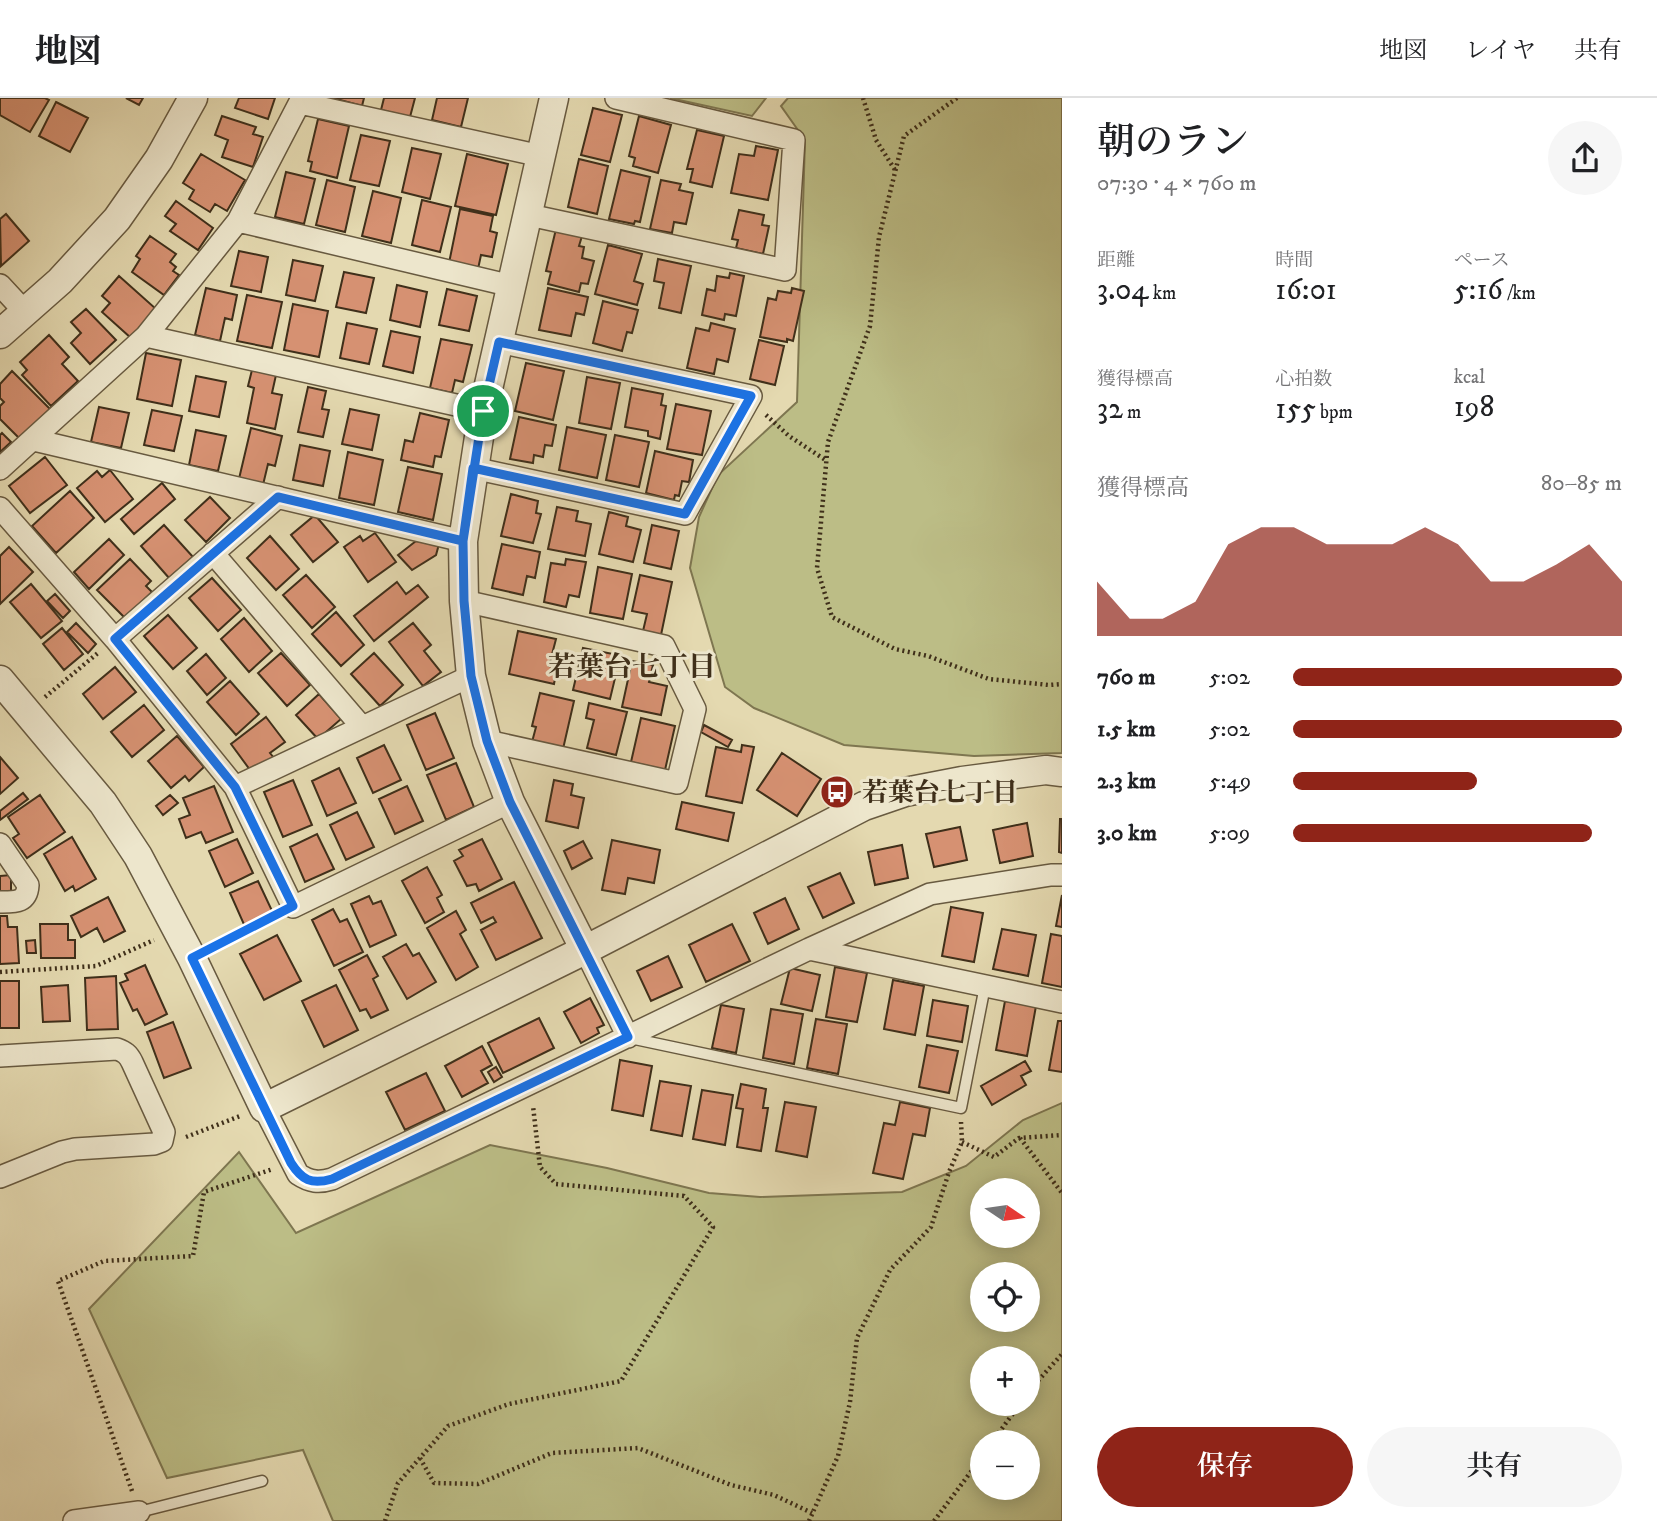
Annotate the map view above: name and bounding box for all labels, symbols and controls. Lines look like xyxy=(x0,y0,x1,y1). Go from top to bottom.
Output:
text: 地図 xyxy=(35,32,101,73)
text: 地図 xyxy=(1379,36,1427,66)
text: レイヤ xyxy=(1465,36,1536,66)
text: 共有 xyxy=(1574,36,1622,66)
text: 朝のラン xyxy=(1097,119,1249,167)
button: share xyxy=(1548,121,1622,195)
text: 07:30 · 4 × 760 m xyxy=(1097,169,1256,198)
text: 距離 xyxy=(1097,249,1135,272)
text: 時間 xyxy=(1275,249,1313,272)
text: ペース xyxy=(1454,249,1510,272)
text: 3.04 xyxy=(1097,272,1149,309)
text: 16:01 xyxy=(1275,272,1337,309)
text: 5:16 xyxy=(1454,272,1503,309)
text: km xyxy=(1149,282,1176,305)
text: /km xyxy=(1503,282,1536,305)
text: kcal xyxy=(1454,366,1485,389)
text: 獲得標高 xyxy=(1097,368,1173,391)
text: 心拍数 xyxy=(1275,368,1332,391)
pin xyxy=(453,381,513,441)
text: 198 xyxy=(1454,389,1495,426)
text: 32 xyxy=(1097,391,1123,428)
text: 155 xyxy=(1275,391,1316,428)
icon: arrive xyxy=(464,392,502,430)
text: m xyxy=(1123,401,1141,424)
text: bpm xyxy=(1316,401,1353,424)
text: 80–85 m xyxy=(1541,469,1622,498)
text: 獲得標高 xyxy=(1097,474,1189,503)
district label: 若葉台七丁目 xyxy=(548,650,716,685)
text: 760 m xyxy=(1097,663,1156,692)
text: 5:02 xyxy=(1209,663,1250,692)
text: 1.5 km xyxy=(1097,715,1156,744)
text: 5:02 xyxy=(1209,715,1250,744)
text: 2.3 km xyxy=(1097,767,1156,796)
text: 5:49 xyxy=(1209,767,1251,796)
bus stop icon: 若葉台七丁目 xyxy=(818,773,856,811)
place label: 若葉台七丁目 xyxy=(862,777,1018,810)
text: 3.0 km xyxy=(1097,819,1157,848)
text: 5:09 xyxy=(1209,819,1250,848)
north arrow xyxy=(970,1178,1040,1248)
map controls xyxy=(970,1178,1040,1500)
button: locate xyxy=(970,1262,1040,1332)
button: + xyxy=(970,1346,1040,1416)
button: 保存 xyxy=(1097,1427,1353,1507)
button: 共有 xyxy=(1367,1427,1622,1507)
button: − xyxy=(970,1430,1040,1500)

